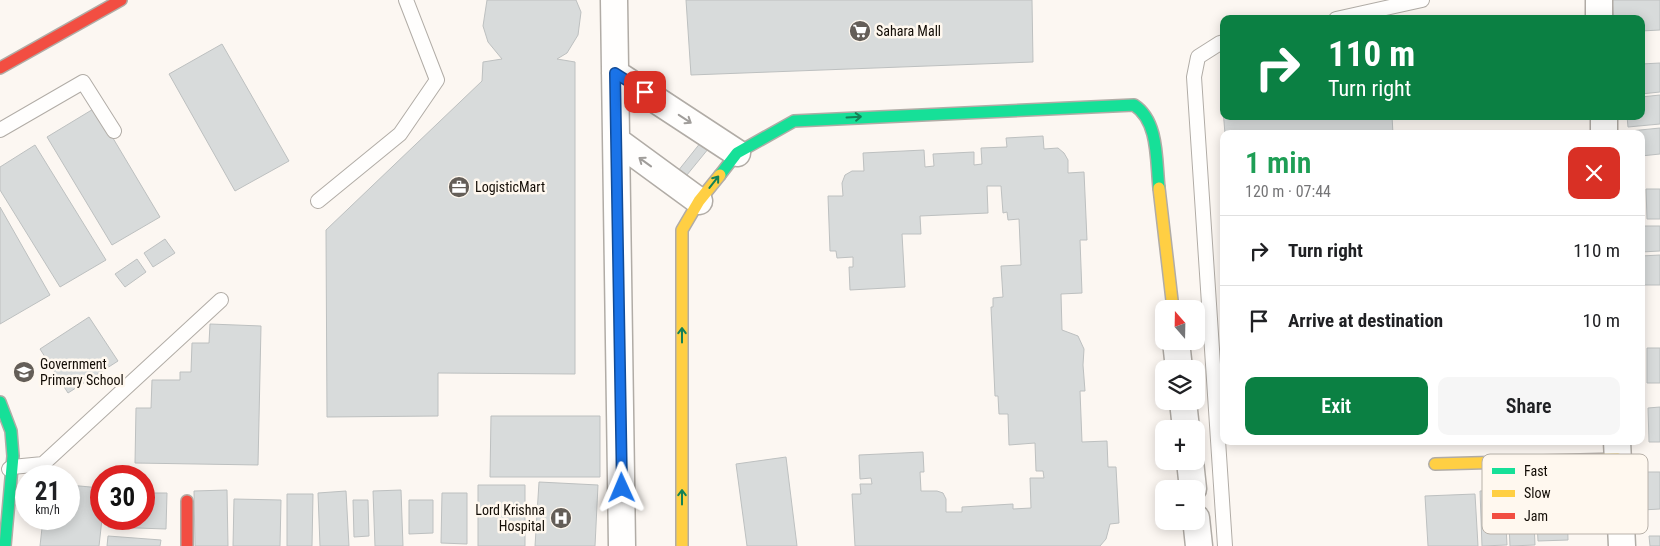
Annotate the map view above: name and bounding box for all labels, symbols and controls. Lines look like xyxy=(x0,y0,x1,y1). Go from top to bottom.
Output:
supermarket icon: Sahara Mall xyxy=(848,19,872,43)
place label: Sahara Mall xyxy=(876,23,941,39)
text: 110 m xyxy=(1328,34,1415,75)
icon: right xyxy=(1245,35,1310,100)
pin xyxy=(624,71,666,113)
text: Turn right xyxy=(1328,76,1411,101)
icon: arrive xyxy=(631,78,659,106)
one-way arrow xyxy=(846,113,862,122)
one-way arrow xyxy=(677,114,691,124)
text: 1 min xyxy=(1245,145,1311,180)
button: close xyxy=(1568,147,1620,199)
one-way arrow xyxy=(639,157,653,167)
office icon: LogisticMart xyxy=(447,175,471,199)
one-way arrow xyxy=(709,176,720,189)
place label: LogisticMart xyxy=(475,179,545,195)
text: 120 m · 07:44 xyxy=(1245,182,1331,201)
icon: right xyxy=(1245,237,1273,265)
text: Turn right xyxy=(1288,239,1363,262)
text: 110 m xyxy=(1573,239,1620,262)
north arrow xyxy=(1155,300,1205,350)
map controls xyxy=(1155,300,1205,530)
icon: arrive xyxy=(1245,307,1273,335)
text: Arrive at destination xyxy=(1288,309,1443,332)
text: 10 m xyxy=(1583,309,1620,332)
one-way arrow xyxy=(677,327,687,344)
place label: Government Primary School xyxy=(40,356,124,388)
school or university icon: Government Primary School xyxy=(12,360,36,384)
button: layers xyxy=(1155,360,1205,410)
button: Exit xyxy=(1245,377,1428,435)
button: Share xyxy=(1438,377,1620,435)
button: + xyxy=(1155,420,1205,470)
legend xyxy=(1482,454,1648,534)
position arrow xyxy=(595,461,647,513)
text: Fast xyxy=(1524,463,1548,479)
speed limit sign: 30 xyxy=(90,465,155,530)
text: 21 xyxy=(35,477,60,506)
button: − xyxy=(1155,480,1205,530)
text: Slow xyxy=(1524,485,1551,501)
one-way arrow xyxy=(677,490,687,506)
place label: Lord Krishna Hospital xyxy=(475,502,545,534)
text: km/h xyxy=(35,503,60,517)
hospital icon: Lord Krishna Hospital xyxy=(549,506,573,530)
text: Jam xyxy=(1524,508,1548,524)

